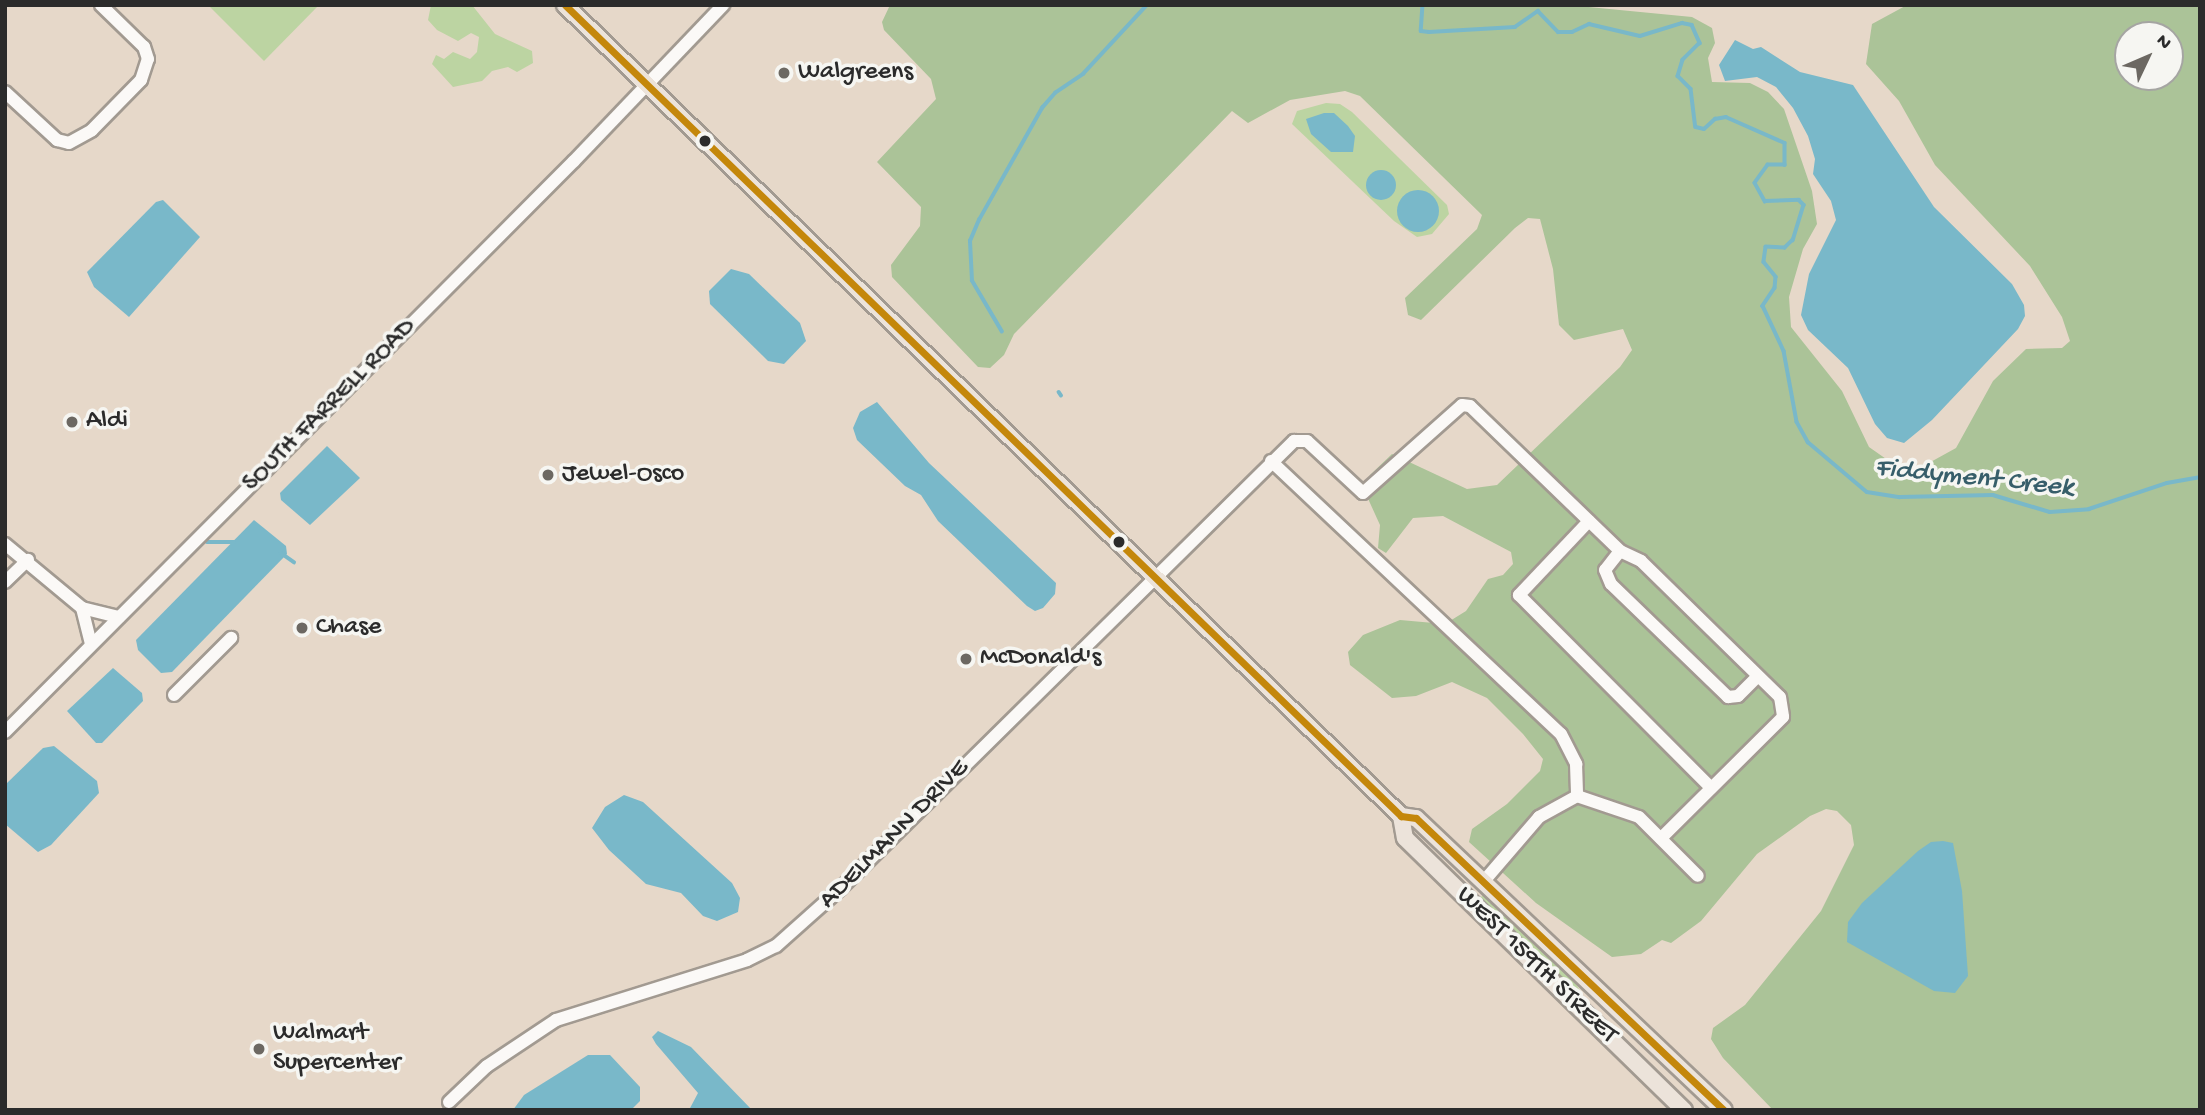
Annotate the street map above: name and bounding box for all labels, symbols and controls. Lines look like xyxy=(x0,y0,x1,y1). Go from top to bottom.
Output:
north arrow xyxy=(2114,21,2184,91)
text: N xyxy=(2150,30,2176,55)
place label: Walgreens xyxy=(798,57,913,89)
marker: Walgreens xyxy=(776,65,792,81)
unlabelled marker xyxy=(698,134,712,148)
street label: SOUTH FARRELL ROAD xyxy=(237,313,423,499)
place label: Aldi xyxy=(86,406,128,438)
marker: Aldi xyxy=(64,414,80,430)
water label: Fiddyment Creek xyxy=(1873,452,2075,506)
place label: Jewel-Osco xyxy=(562,459,684,491)
marker: Jewel-Osco xyxy=(540,467,556,483)
unlabelled marker xyxy=(1112,535,1126,549)
place label: Chase xyxy=(316,612,381,644)
marker: Chase xyxy=(294,620,310,636)
place label: McDonald's xyxy=(980,643,1101,675)
marker: McDonald's xyxy=(958,651,974,667)
street label: ADELMANN DRIVE xyxy=(814,754,976,916)
street label: WEST 159TH STREET xyxy=(1449,881,1623,1051)
place label: Walmart Supercenter xyxy=(273,1018,401,1080)
marker: Walmart Supercenter xyxy=(251,1041,267,1057)

